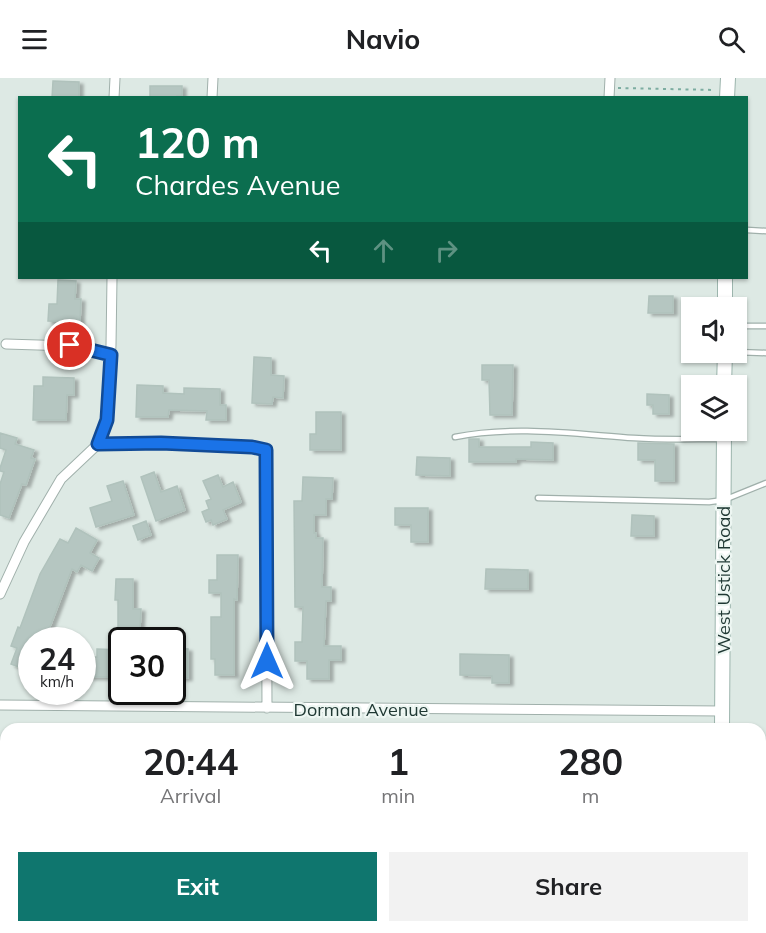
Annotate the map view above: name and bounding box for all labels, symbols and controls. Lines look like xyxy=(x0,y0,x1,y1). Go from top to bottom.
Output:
text: Navio xyxy=(346,22,420,56)
icon: menu xyxy=(18,23,51,56)
icon: search xyxy=(715,23,748,56)
text: 120 m xyxy=(135,116,260,169)
icon: left xyxy=(36,120,114,198)
text: Chardes Avenue xyxy=(135,168,341,202)
icon: left xyxy=(304,234,337,267)
icon: ahead xyxy=(367,234,400,267)
icon: right xyxy=(430,234,463,267)
map controls xyxy=(681,297,747,441)
button: sound xyxy=(681,297,747,363)
pin xyxy=(44,319,95,370)
icon: arrive xyxy=(53,328,86,361)
button: layers xyxy=(681,375,747,441)
street label: West Ustick Road xyxy=(712,506,735,654)
speed limit sign: 30 xyxy=(108,627,186,705)
position arrow xyxy=(235,629,299,693)
text: 24 xyxy=(39,640,75,678)
text: km/h xyxy=(40,672,74,691)
street label: Dorman Avenue xyxy=(294,698,428,721)
text: 20:44 xyxy=(143,739,238,784)
text: 1 xyxy=(387,739,409,784)
text: 280 xyxy=(558,739,623,784)
text: Arrival xyxy=(160,783,221,808)
text: min xyxy=(381,783,415,808)
text: m xyxy=(582,783,599,808)
button: Exit xyxy=(18,852,377,921)
button: Share xyxy=(389,852,748,921)

